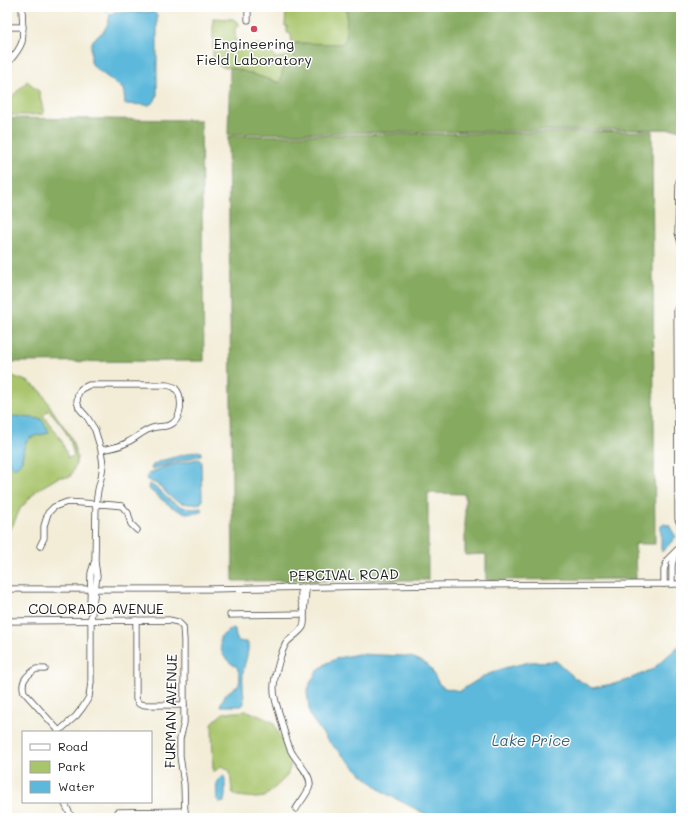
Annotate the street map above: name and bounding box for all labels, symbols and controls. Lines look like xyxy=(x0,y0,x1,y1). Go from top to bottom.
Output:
marker: Engineering Field Laboratory xyxy=(249,24,259,34)
place label: Engineering Field Laboratory xyxy=(196,34,312,69)
street label: PERCIVAL ROAD xyxy=(289,564,399,585)
street label: COLORADO AVENUE xyxy=(28,599,164,618)
street label: FURMAN AVENUE xyxy=(160,654,181,768)
water label: Lake Price xyxy=(492,730,570,750)
legend xyxy=(22,731,152,803)
text: Road xyxy=(58,738,88,754)
text: Park xyxy=(58,758,85,774)
text: Water xyxy=(58,778,95,794)

